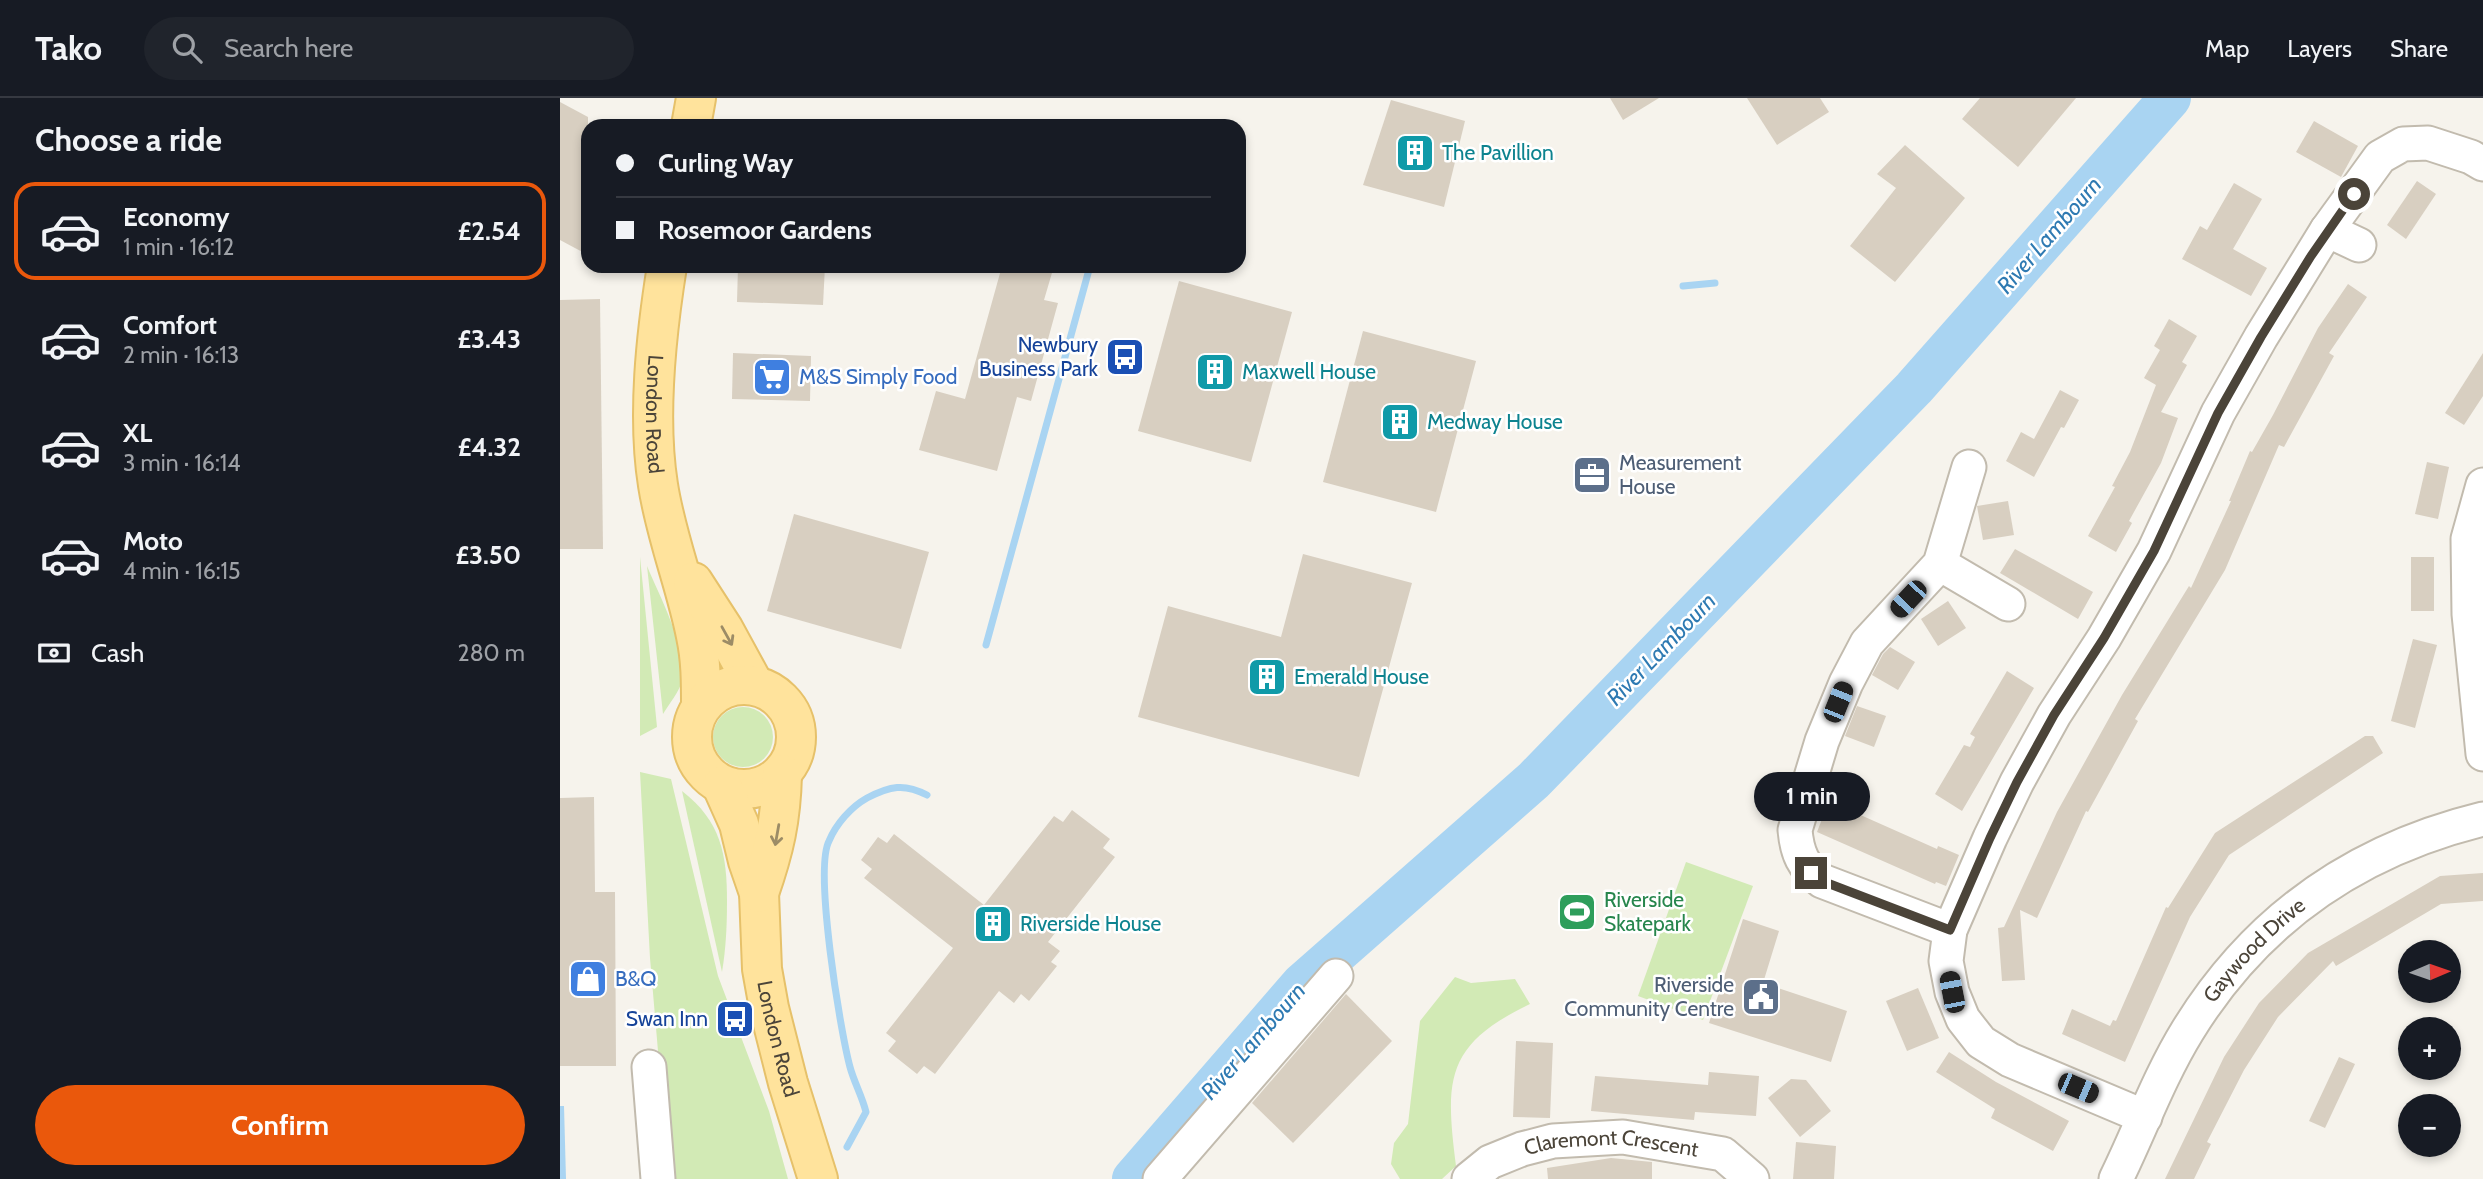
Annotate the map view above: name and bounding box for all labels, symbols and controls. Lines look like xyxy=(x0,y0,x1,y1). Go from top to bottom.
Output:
search box xyxy=(144,17,634,80)
text: Tako xyxy=(35,28,102,68)
icon: search xyxy=(168,29,206,67)
text: Search here xyxy=(224,32,353,64)
text: Map xyxy=(2205,34,2249,63)
text: Layers xyxy=(2287,34,2352,63)
text: Share xyxy=(2390,34,2448,63)
text: Choose a ride xyxy=(35,120,222,159)
building icon: The Pavillion xyxy=(1394,132,1436,174)
place label: The Pavillion xyxy=(1442,140,1554,165)
text: Curling Way xyxy=(658,147,793,179)
water label: River Lambourn xyxy=(1991,171,2107,299)
route start xyxy=(2338,178,2370,210)
icon: car xyxy=(39,200,102,263)
text: Economy xyxy=(123,201,229,233)
text: Rosemoor Gardens xyxy=(658,214,872,246)
text: £2.54 xyxy=(458,215,521,247)
text: 1 min · 16:12 xyxy=(123,233,234,261)
icon: car xyxy=(39,308,102,371)
text: Comfort xyxy=(123,309,217,341)
text: £3.43 xyxy=(458,323,521,355)
place label: Newbury Business Park xyxy=(979,332,1099,381)
bus stop icon: Newbury Business Park xyxy=(1104,336,1146,378)
text: 2 min · 16:13 xyxy=(123,341,239,369)
building icon: Maxwell House xyxy=(1194,351,1236,393)
street label: London Road xyxy=(641,354,669,475)
supermarket icon: M&S Simply Food xyxy=(751,356,793,398)
place label: Maxwell House xyxy=(1242,359,1376,384)
place label: M&S Simply Food xyxy=(799,364,958,389)
building icon: Medway House xyxy=(1379,401,1421,443)
place label: Medway House xyxy=(1427,409,1563,434)
icon: car xyxy=(39,416,102,479)
text: XL xyxy=(123,417,152,449)
text: £4.32 xyxy=(458,431,521,463)
text: 3 min · 16:14 xyxy=(123,449,240,477)
place label: Measurement House xyxy=(1619,450,1741,499)
office icon: Measurement House xyxy=(1571,454,1613,496)
icon: car xyxy=(39,524,102,587)
text: Moto xyxy=(123,525,183,557)
text: £3.50 xyxy=(455,539,521,571)
text: 4 min · 16:15 xyxy=(123,557,240,585)
car xyxy=(1886,576,1931,622)
water label: River Lambourn xyxy=(1600,587,1722,711)
one-way arrow xyxy=(720,626,734,646)
icon: cash xyxy=(35,634,73,672)
text: Cash xyxy=(91,637,144,669)
text: 280 m xyxy=(458,639,525,667)
building icon: Emerald House xyxy=(1246,656,1288,698)
place label: Emerald House xyxy=(1294,664,1429,689)
car xyxy=(1821,679,1856,725)
callout: 1 min xyxy=(1753,772,1869,820)
text: 1 min xyxy=(1786,782,1838,810)
one-way arrow xyxy=(770,823,783,846)
route end xyxy=(1795,857,1827,889)
place label: Riverside Skatepark xyxy=(1604,887,1691,936)
sports icon: Riverside Skatepark xyxy=(1556,891,1598,933)
street label: Gaywood Drive xyxy=(2198,892,2310,1007)
building icon: Riverside House xyxy=(972,903,1014,945)
place label: Riverside House xyxy=(1020,911,1162,936)
north arrow xyxy=(2398,940,2460,1003)
map controls xyxy=(2398,940,2461,1157)
shop icon: B&Q xyxy=(567,958,609,1000)
place label: B&Q xyxy=(615,966,657,991)
car xyxy=(1938,969,1967,1015)
place label: Riverside Community Centre xyxy=(1564,972,1734,1021)
public building icon: Riverside Community Centre xyxy=(1740,976,1782,1018)
water label: River Lambourn xyxy=(1195,977,1311,1105)
street label: London Road xyxy=(752,978,805,1100)
bus stop icon: Swan Inn xyxy=(714,998,756,1040)
place label: Swan Inn xyxy=(626,1006,708,1031)
button: + xyxy=(2398,1017,2461,1080)
car xyxy=(2055,1070,2102,1106)
button: Confirm xyxy=(35,1085,525,1165)
button: − xyxy=(2398,1094,2461,1157)
street label: Claremont Crescent xyxy=(1521,1124,1700,1162)

